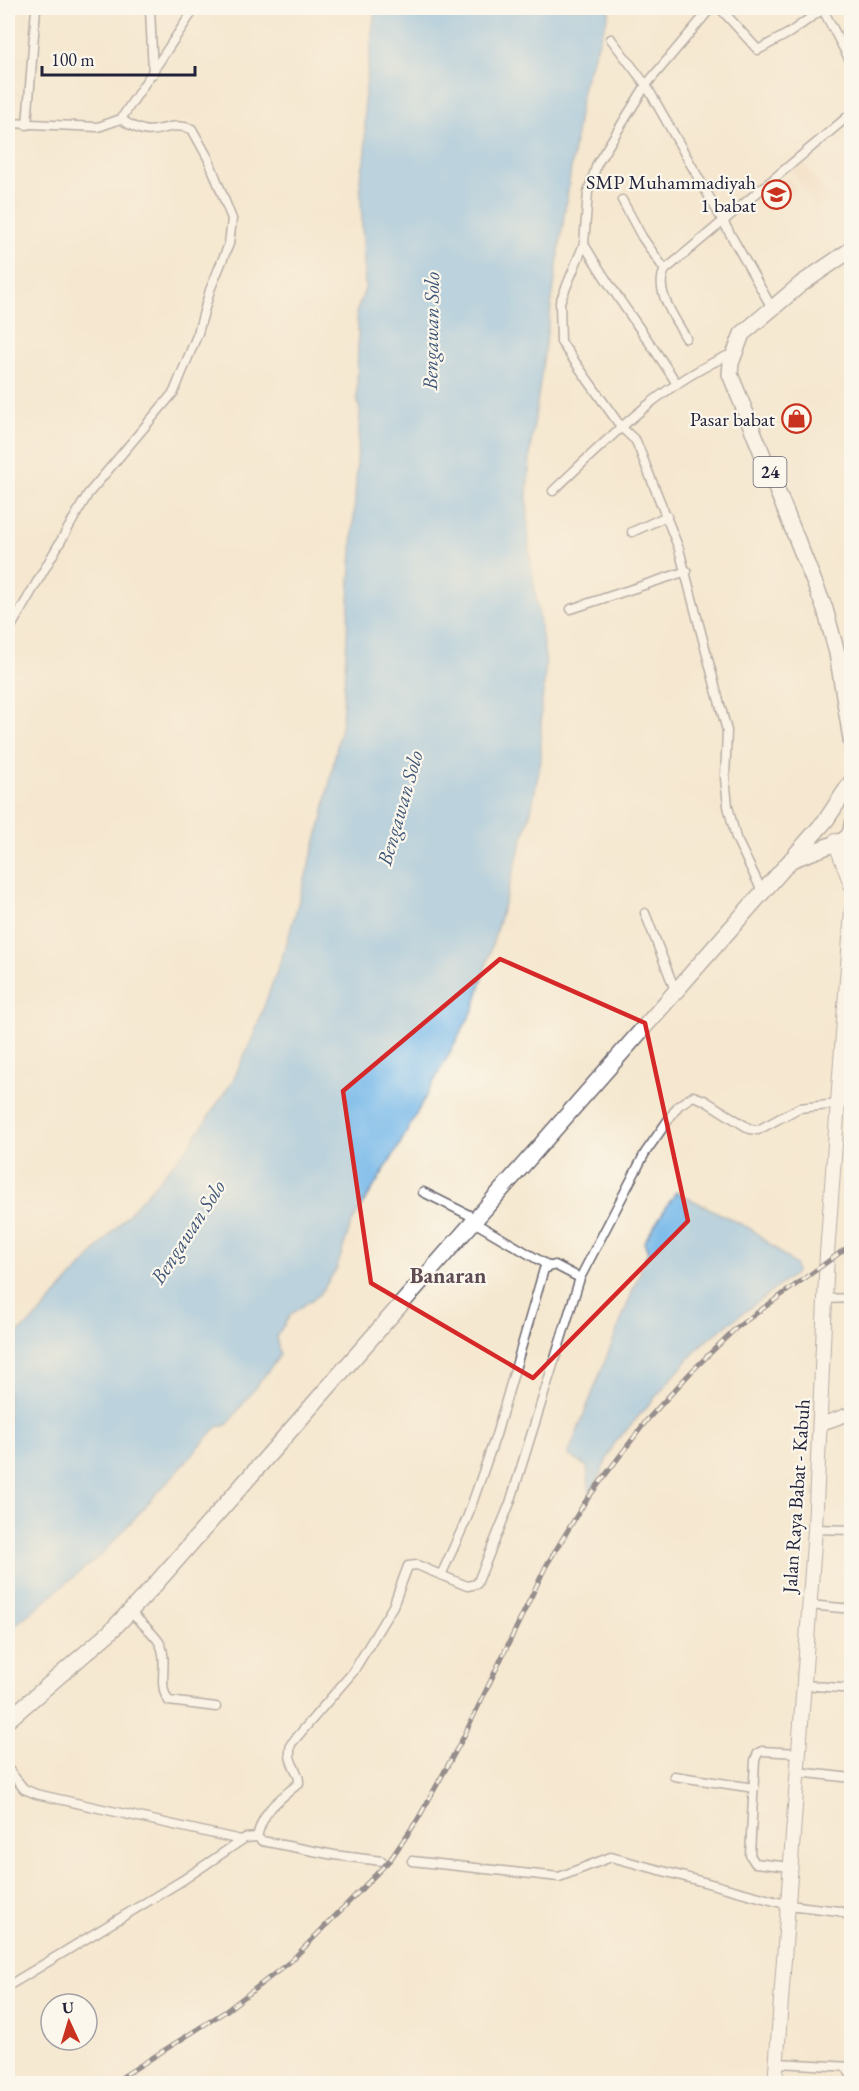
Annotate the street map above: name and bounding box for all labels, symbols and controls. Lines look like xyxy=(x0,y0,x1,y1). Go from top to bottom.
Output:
scale bar xyxy=(42,39,195,77)
text: 100 m xyxy=(51,48,95,71)
place label: SMP Muhammadiyah 1 babat xyxy=(586,169,757,218)
school or university icon: SMP Muhammadiyah 1 babat xyxy=(761,178,793,210)
water label: Bengawan Solo xyxy=(416,272,445,391)
shop icon: Pasar babat xyxy=(780,403,812,435)
place label: Pasar babat xyxy=(690,406,776,432)
road number: 24 xyxy=(754,457,786,487)
water label: Bengawan Solo xyxy=(370,747,429,869)
water label: Bengawan Solo xyxy=(143,1175,231,1290)
district label: Banaran xyxy=(410,1261,487,1290)
street label: Jalan Raya Babat - Kabuh xyxy=(776,1398,816,1596)
north arrow xyxy=(39,1992,99,2052)
text: U xyxy=(61,1997,75,2018)

